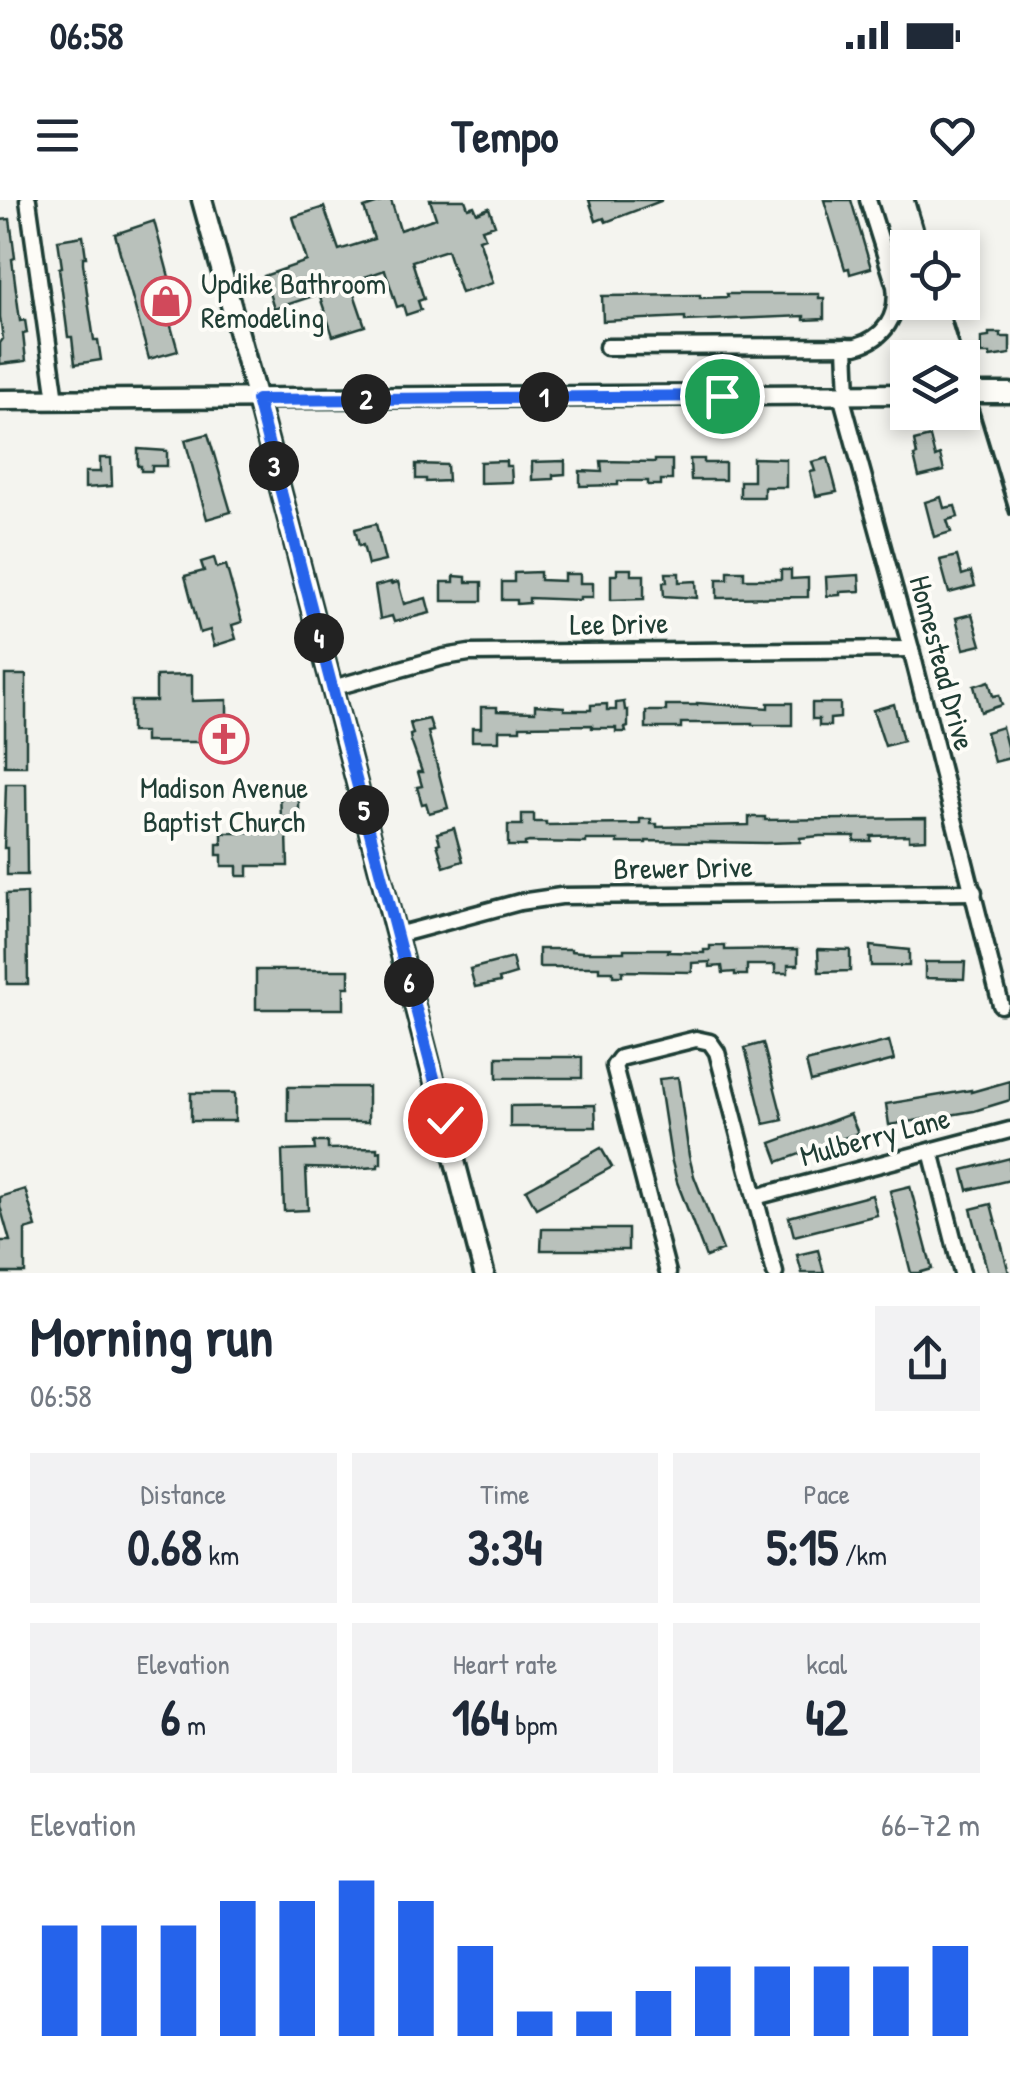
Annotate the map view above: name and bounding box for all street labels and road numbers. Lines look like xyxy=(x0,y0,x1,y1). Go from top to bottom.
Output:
street label: Homestead Drive xyxy=(900,571,985,754)
street label: Lee Drive xyxy=(569,602,669,644)
street label: Brewer Drive xyxy=(613,846,753,888)
street label: Mulberry Lane xyxy=(796,1097,954,1175)

